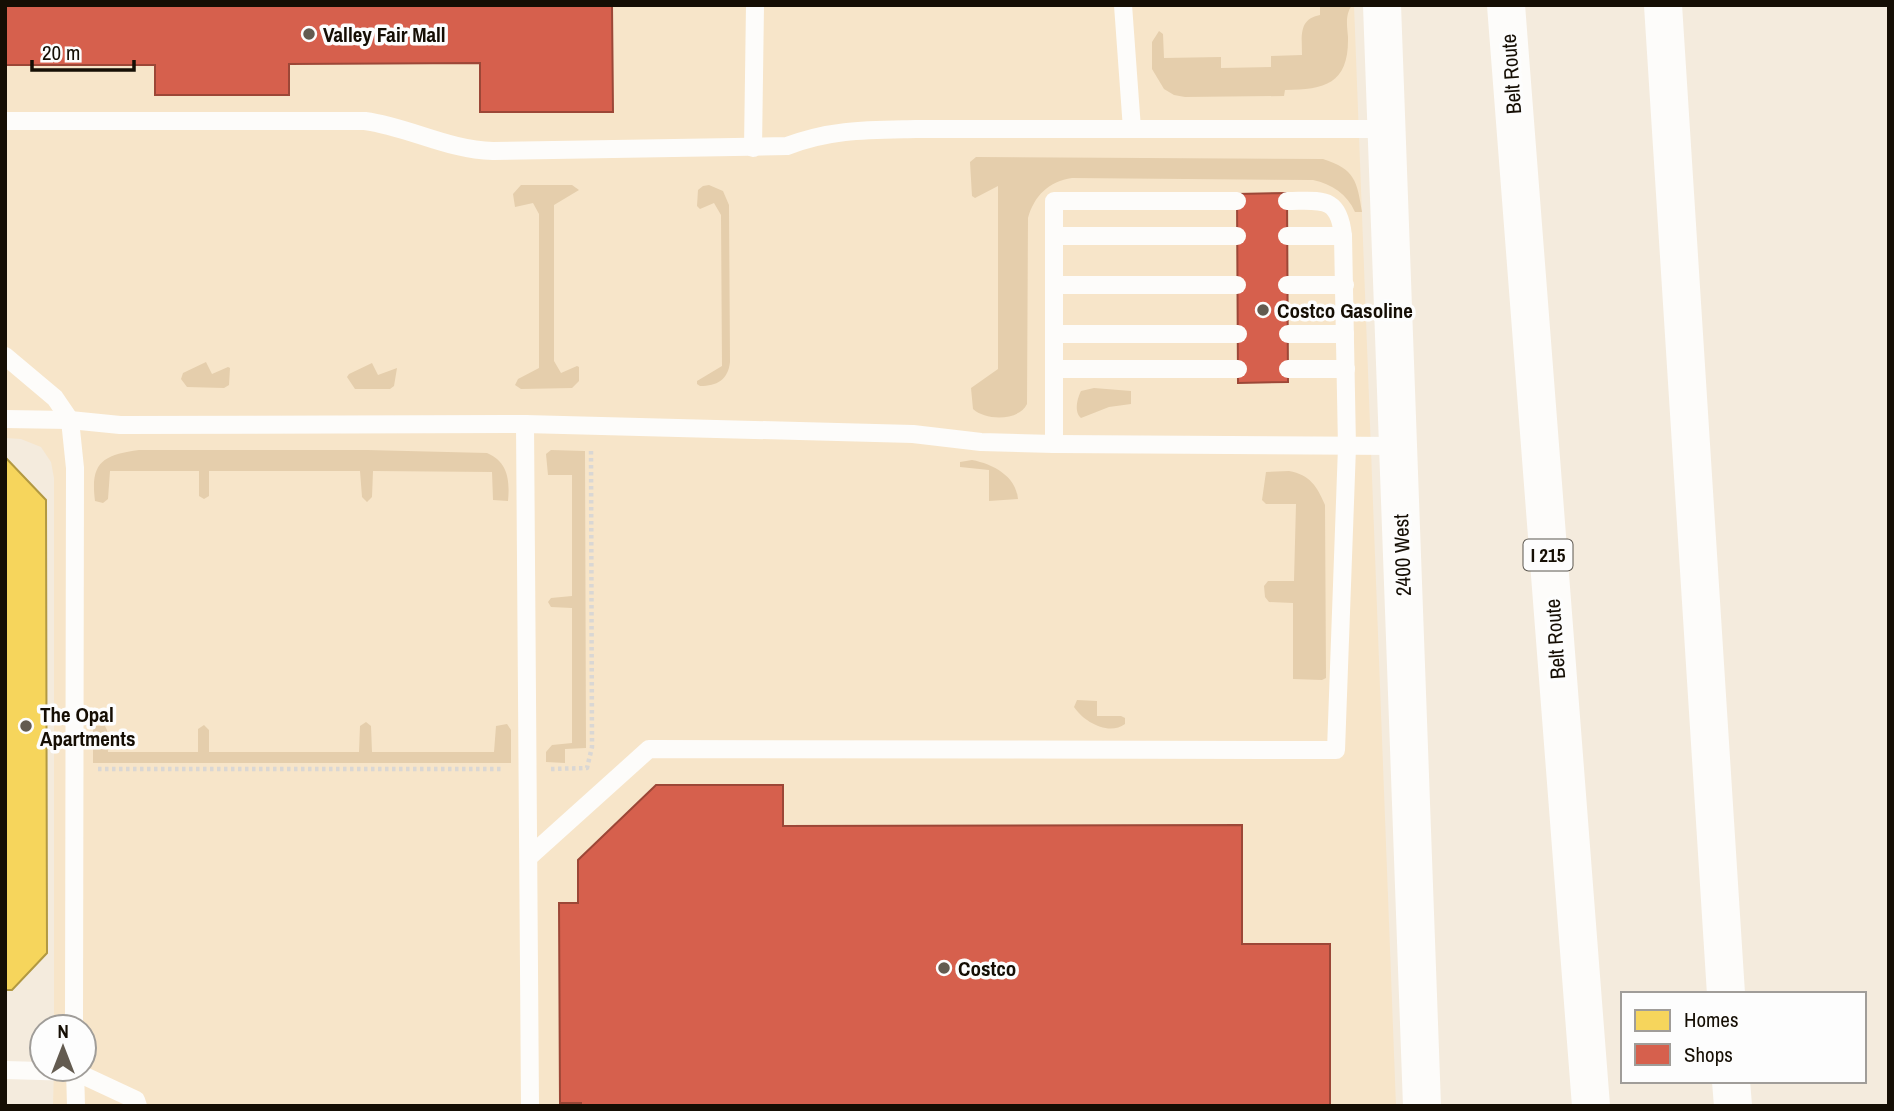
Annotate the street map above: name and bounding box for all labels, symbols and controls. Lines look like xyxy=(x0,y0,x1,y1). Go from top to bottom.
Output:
place label: Valley Fair Mall xyxy=(323,20,446,49)
marker: Valley Fair Mall xyxy=(301,26,317,42)
scale bar xyxy=(32,28,133,72)
street label: Belt Route xyxy=(1494,33,1528,115)
text: 20 m xyxy=(42,38,80,67)
place label: Costco Gasoline xyxy=(1277,296,1413,325)
marker: Costco Gasoline xyxy=(1255,302,1271,318)
street label: 2400 West xyxy=(1386,513,1418,596)
road number: I 215 xyxy=(1524,540,1572,570)
street label: Belt Route xyxy=(1538,598,1572,680)
place label: The Opal Apartments xyxy=(40,700,136,753)
marker: The Opal Apartments xyxy=(18,718,34,734)
place label: Costco xyxy=(958,954,1016,983)
marker: Costco xyxy=(936,960,952,976)
legend xyxy=(1621,992,1866,1083)
text: Homes xyxy=(1684,1005,1739,1034)
north arrow xyxy=(28,1013,98,1083)
text: N xyxy=(57,1018,69,1044)
text: Shops xyxy=(1684,1040,1733,1069)

